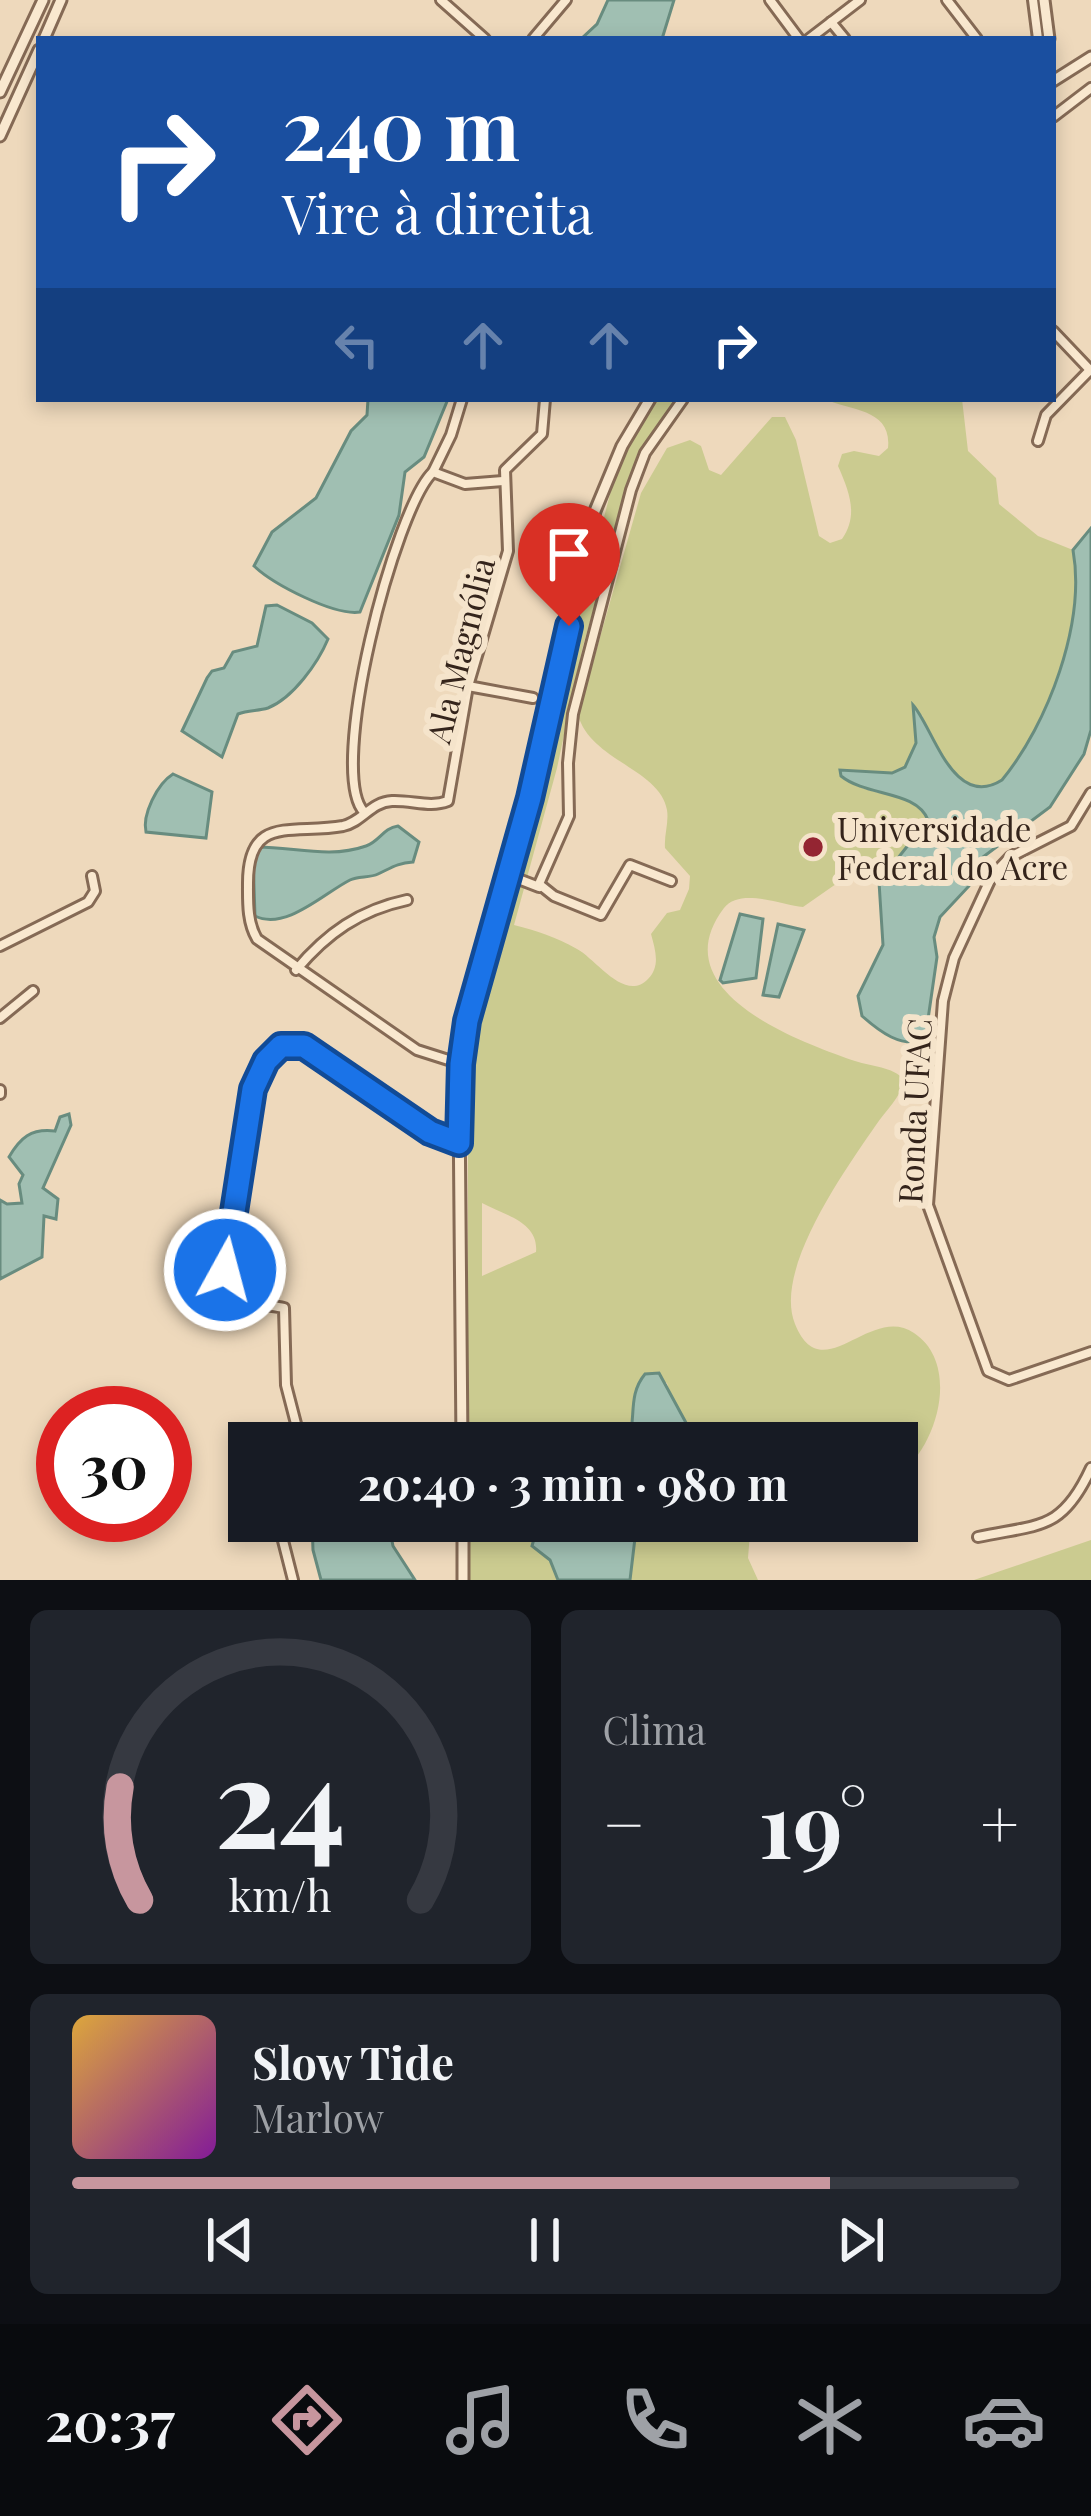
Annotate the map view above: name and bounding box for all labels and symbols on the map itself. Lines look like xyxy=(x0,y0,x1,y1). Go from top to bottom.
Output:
pin xyxy=(518,503,620,626)
street label: Ala Magnólia xyxy=(414,552,503,748)
place label: Universidade Federal do Acre xyxy=(837,806,1068,888)
marker: Universidade Federal do Acre xyxy=(800,834,826,860)
street label: Ronda UFAC xyxy=(886,1017,940,1205)
position arrow xyxy=(162,1207,288,1333)
speed limit sign: 30 xyxy=(36,1386,192,1542)

